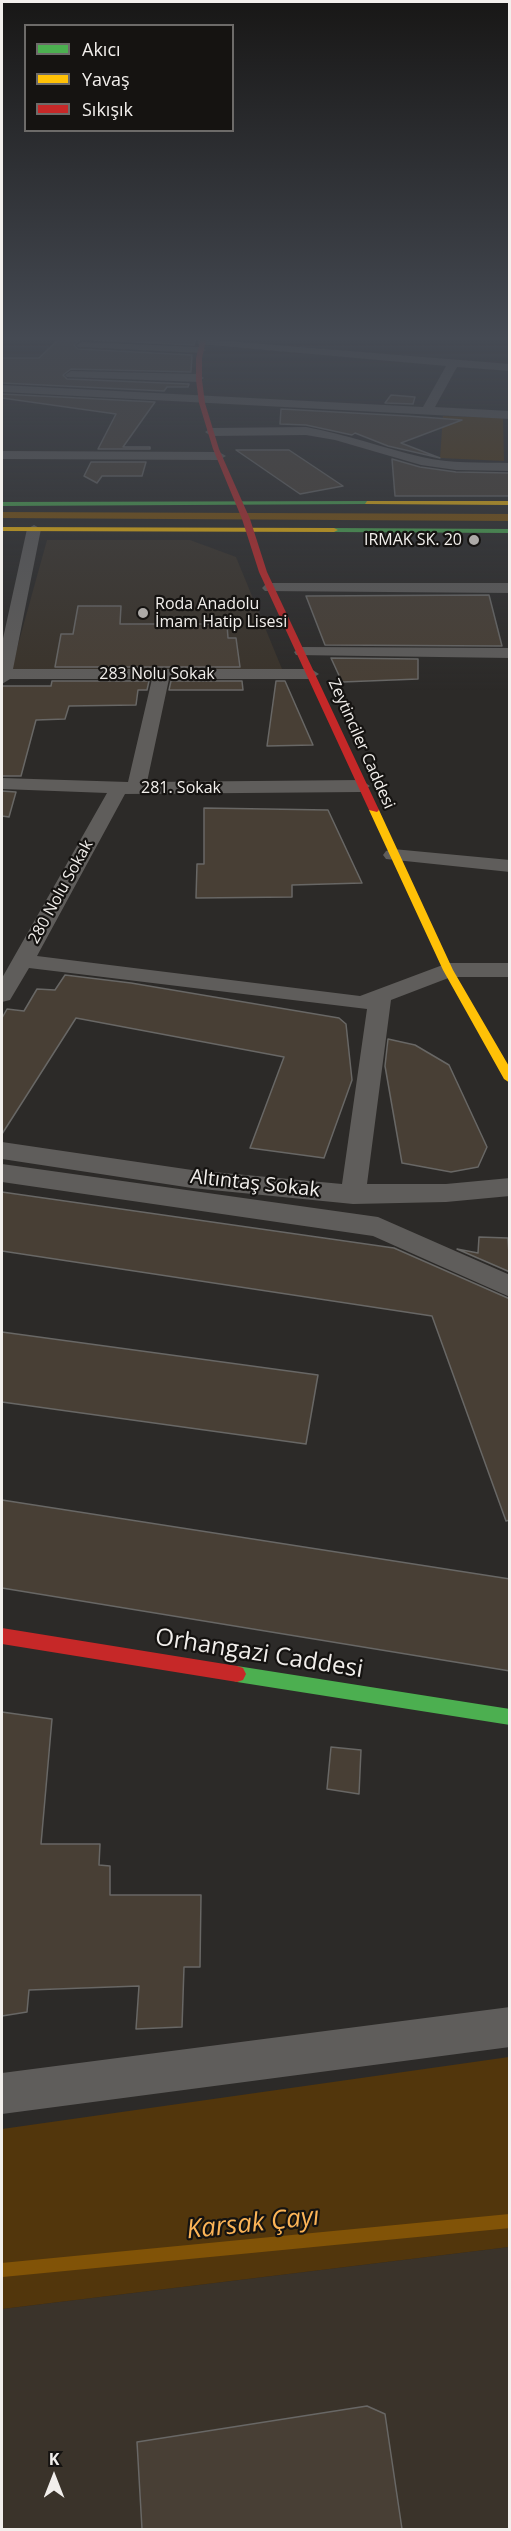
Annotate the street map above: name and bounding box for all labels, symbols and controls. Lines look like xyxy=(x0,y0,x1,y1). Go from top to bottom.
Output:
legend xyxy=(24,24,234,132)
text: Akıcı xyxy=(82,37,121,61)
text: Yavaş xyxy=(82,67,130,91)
text: Sıkışık xyxy=(82,97,133,121)
place label: IRMAK SK. 20 xyxy=(364,530,462,550)
marker: IRMAK SK. 20 xyxy=(467,533,481,547)
place label: Roda Anadolu İmam Hatip Lisesi xyxy=(155,594,287,632)
marker: Roda Anadolu İmam Hatip Lisesi xyxy=(136,606,150,620)
street label: 283 Nolu Sokak xyxy=(99,664,215,684)
street label: Zeytinciler Caddesi xyxy=(324,676,398,812)
street label: 281. Sokak xyxy=(141,778,221,798)
street label: 280 Nolu Sokak xyxy=(25,837,97,947)
street label: Altıntaş Sokak xyxy=(189,1165,321,1203)
street label: Orhangazi Caddesi xyxy=(153,1623,365,1685)
water label: Karsak Çayı xyxy=(185,2202,321,2246)
north arrow xyxy=(24,2447,84,2507)
text: K xyxy=(49,2448,59,2470)

